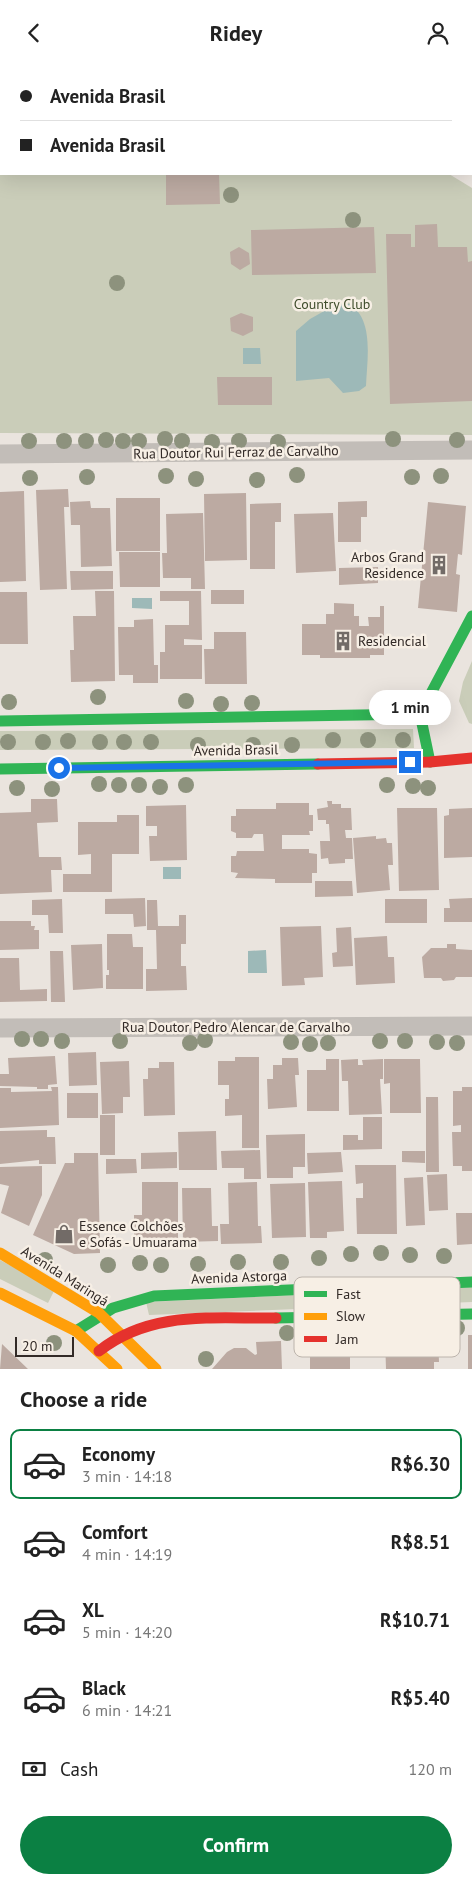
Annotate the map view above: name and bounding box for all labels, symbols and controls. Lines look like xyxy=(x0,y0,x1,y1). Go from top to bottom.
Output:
icon: back xyxy=(20,19,48,47)
text: Ridey xyxy=(210,19,262,47)
icon: person xyxy=(424,19,452,47)
text: Avenida Brasil xyxy=(50,84,165,108)
text: Avenida Brasil xyxy=(50,133,165,157)
park label: Country Club xyxy=(294,295,370,313)
street label: Rua Doutor Rui Ferraz de Carvalho xyxy=(133,441,339,463)
place label: Arbos Grand Residence xyxy=(351,548,424,582)
building icon: Arbos Grand Residence xyxy=(428,554,450,576)
building icon: Residencial xyxy=(332,630,354,652)
place label: Residencial xyxy=(358,632,426,650)
callout: 1 min xyxy=(369,689,451,725)
text: 1 min xyxy=(390,697,430,717)
street label: Avenida Brasil xyxy=(194,740,278,760)
route end xyxy=(399,751,421,773)
route start xyxy=(48,757,70,779)
street label: Rua Doutor Pedro Alencar de Carvalho xyxy=(122,1018,350,1036)
place label: Essence Colchões e Sofás - Umuarama xyxy=(79,1217,197,1251)
shop icon: Essence Colchões e Sofás - Umuarama xyxy=(53,1223,75,1245)
street label: Avenida Maringá xyxy=(18,1242,112,1310)
street label: Avenida Astorga xyxy=(191,1266,287,1288)
legend xyxy=(294,1277,460,1357)
text: Fast xyxy=(336,1285,361,1303)
text: Slow xyxy=(336,1307,366,1325)
text: Jam xyxy=(335,1330,358,1348)
scale bar xyxy=(15,1334,74,1357)
text: 20 m xyxy=(22,1337,52,1355)
text: Choose a ride xyxy=(20,1385,147,1413)
icon: car xyxy=(22,1442,67,1487)
text: Economy xyxy=(82,1442,155,1466)
text: R$6.30 xyxy=(391,1452,450,1476)
text: 3 min · 14:18 xyxy=(82,1466,172,1486)
icon: car xyxy=(22,1520,67,1565)
text: Comfort xyxy=(82,1520,148,1544)
text: R$8.51 xyxy=(391,1530,450,1554)
text: 4 min · 14:19 xyxy=(82,1544,172,1564)
icon: car xyxy=(22,1598,67,1643)
text: XL xyxy=(82,1598,104,1622)
text: R$10.71 xyxy=(380,1608,450,1632)
text: 5 min · 14:20 xyxy=(82,1622,172,1642)
icon: car xyxy=(22,1676,67,1721)
text: Black xyxy=(82,1676,126,1700)
text: R$5.40 xyxy=(391,1686,450,1710)
text: 6 min · 14:21 xyxy=(82,1700,172,1720)
icon: cash xyxy=(20,1755,48,1783)
text: Cash xyxy=(60,1757,98,1781)
text: 120 m xyxy=(409,1759,452,1779)
button: Confirm xyxy=(20,1816,452,1874)

